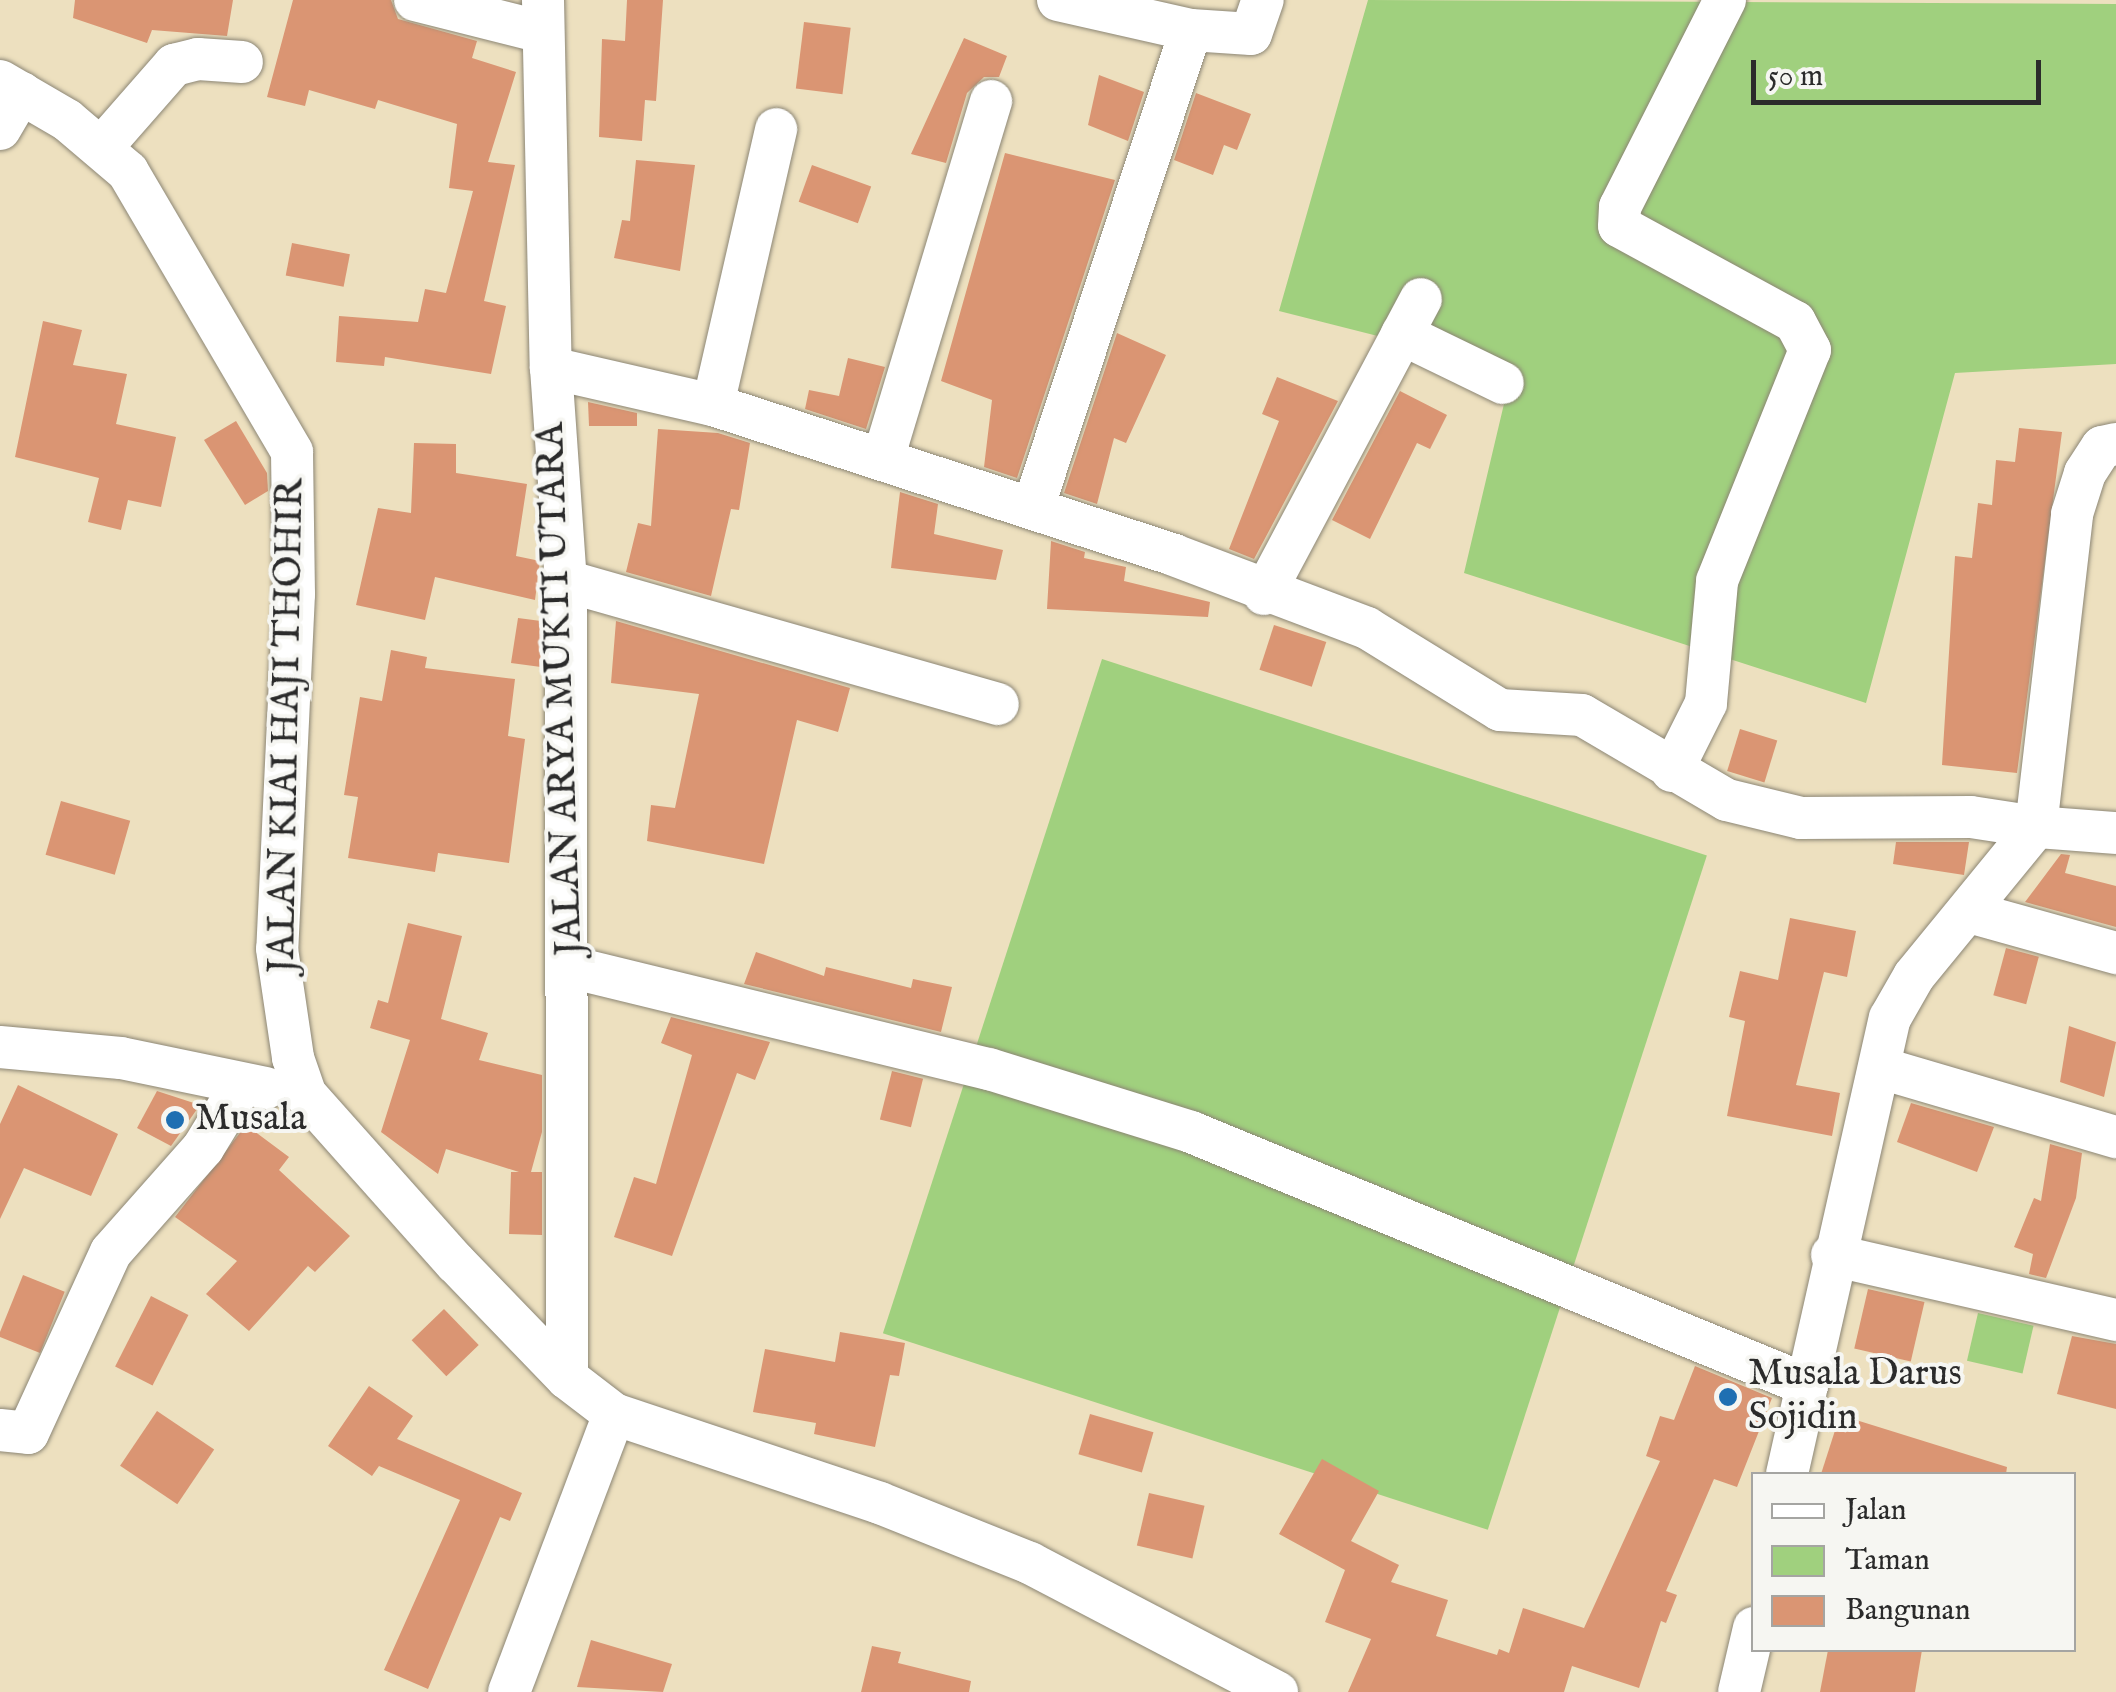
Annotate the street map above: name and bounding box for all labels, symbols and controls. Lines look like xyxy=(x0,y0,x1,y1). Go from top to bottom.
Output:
scale bar xyxy=(1756,40,2046,102)
text: 50 m xyxy=(1768,58,1823,96)
street label: JALAN ARYA MUKTI UTARA xyxy=(530,422,594,956)
street label: JALAN KIAI HAJI THOHIR xyxy=(261,478,315,974)
place label: Musala xyxy=(195,1097,307,1143)
marker: Musala xyxy=(164,1109,186,1131)
place label: Musala Darus Sojidin xyxy=(1748,1352,1962,1442)
marker: Musala Darus Sojidin xyxy=(1717,1386,1739,1408)
legend xyxy=(1751,1472,2076,1652)
text: Jalan xyxy=(1845,1492,1907,1530)
text: Taman xyxy=(1845,1542,1930,1580)
text: Bangunan xyxy=(1845,1592,1971,1630)

